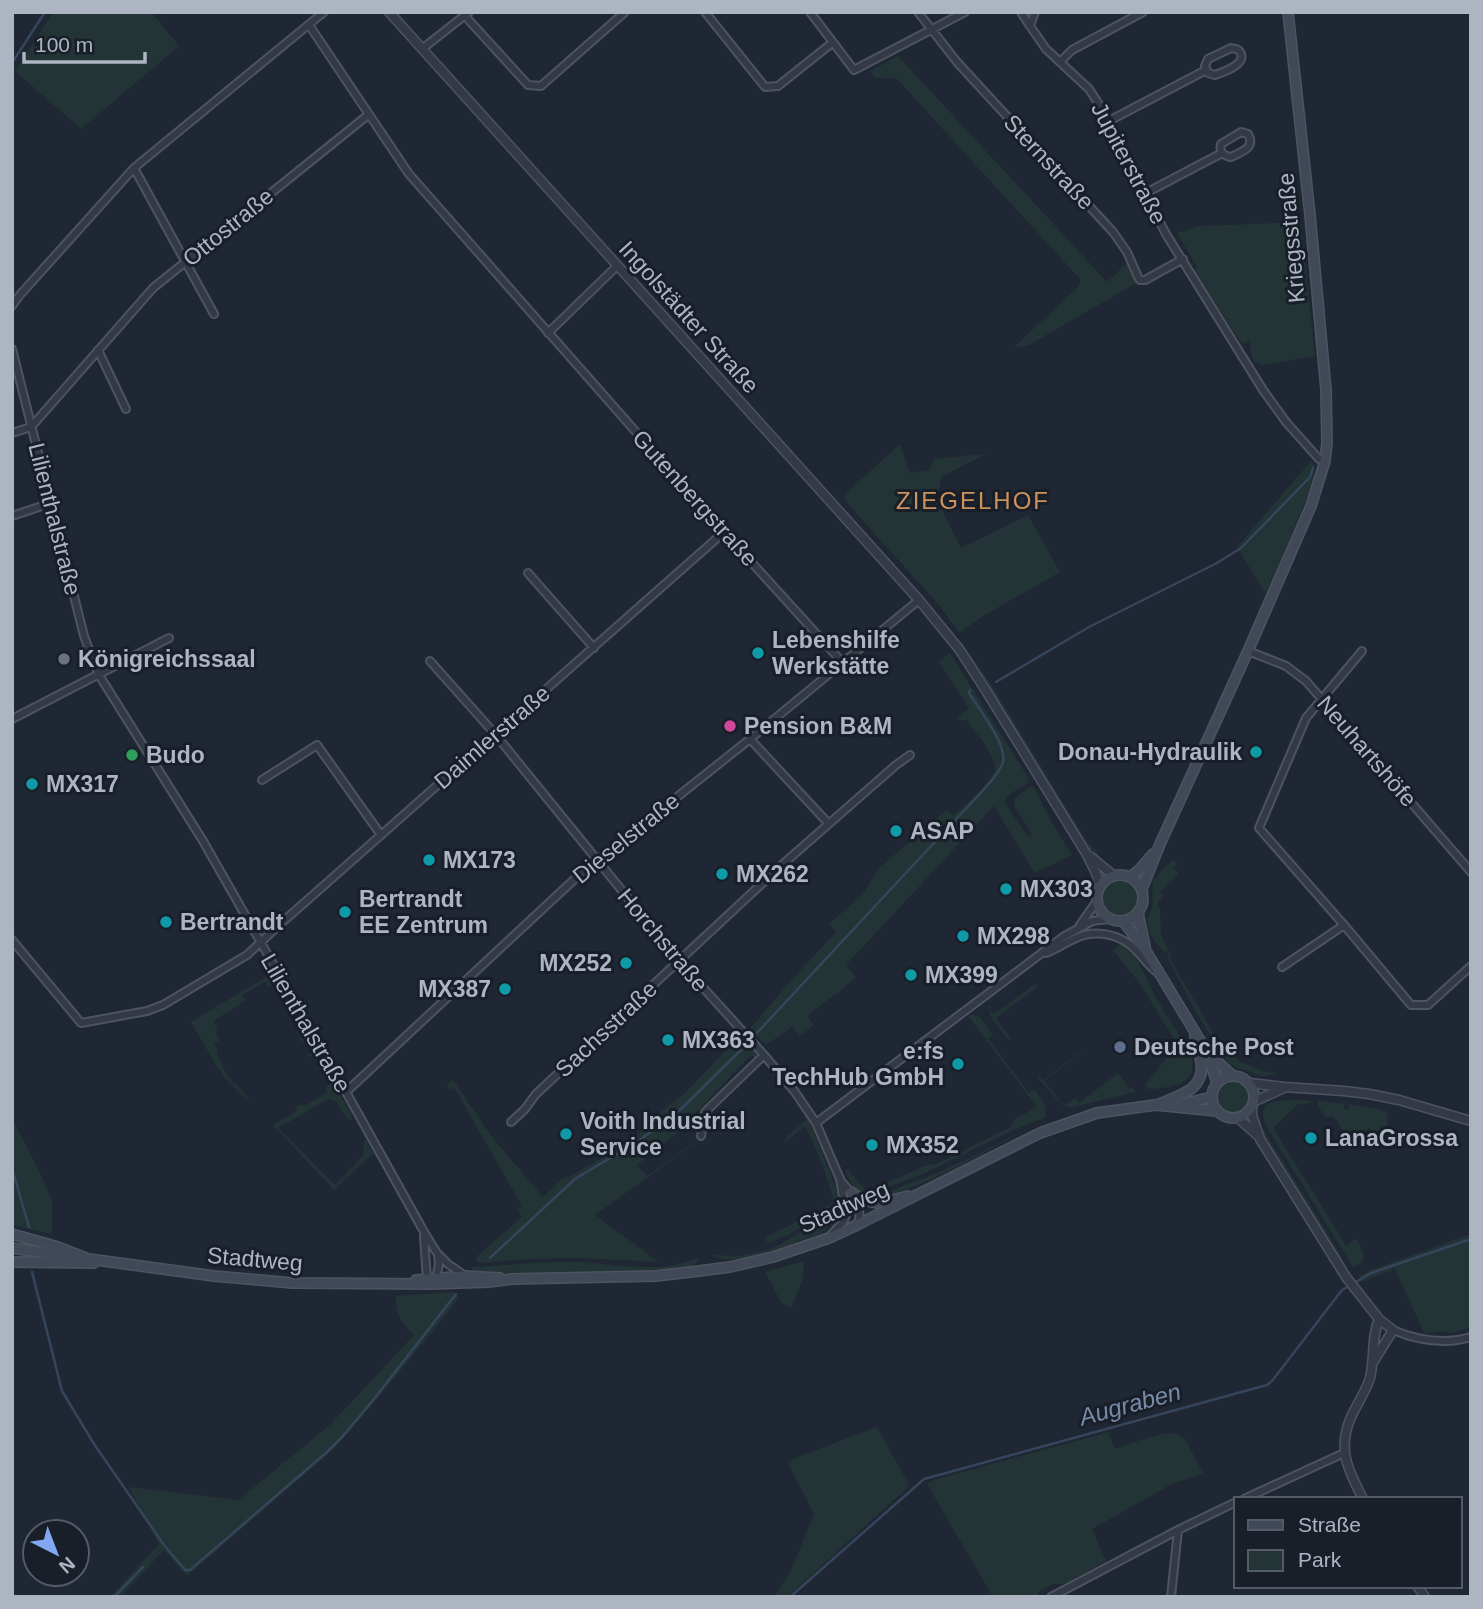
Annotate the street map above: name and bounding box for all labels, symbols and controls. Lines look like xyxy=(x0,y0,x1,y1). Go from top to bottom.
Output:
scale bar xyxy=(24,21,145,65)
text: 100 m xyxy=(35,33,93,56)
street label: Jupiterstraße xyxy=(1086,98,1172,228)
street label: Sternstraße xyxy=(999,109,1099,215)
street label: Kriegsstraße xyxy=(1272,172,1310,304)
street label: Ottostraße xyxy=(178,183,278,271)
street label: Ingolstädter Straße xyxy=(614,236,764,398)
street label: Gutenbergstraße xyxy=(627,425,763,571)
street label: Lilienthalstraße xyxy=(24,440,86,598)
district label: ZIEGELHOF xyxy=(896,487,1050,514)
place label: Lebenshilfe Werkstätte xyxy=(772,627,900,679)
marker: Lebenshilfe Werkstätte xyxy=(750,645,766,661)
place label: Königreichssaal xyxy=(78,646,256,672)
marker: Königreichssaal xyxy=(56,651,72,667)
street label: Daimlerstraße xyxy=(429,680,555,794)
street label: Neuhartshöfe xyxy=(1312,690,1422,812)
place label: Pension B&M xyxy=(744,713,892,739)
marker: Pension B&M xyxy=(722,718,738,734)
place label: Donau-Hydraulik xyxy=(1058,739,1242,765)
place label: Budo xyxy=(146,742,205,768)
marker: Donau-Hydraulik xyxy=(1248,744,1264,760)
marker: Budo xyxy=(124,747,140,763)
place label: MX317 xyxy=(46,771,119,797)
marker: MX317 xyxy=(24,776,40,792)
street label: Dieselstraße xyxy=(568,787,684,889)
place label: ASAP xyxy=(910,818,974,844)
marker: ASAP xyxy=(888,823,904,839)
place label: MX173 xyxy=(443,847,516,873)
marker: MX173 xyxy=(421,852,437,868)
place label: MX262 xyxy=(736,861,809,887)
marker: MX262 xyxy=(714,866,730,882)
place label: MX303 xyxy=(1020,876,1093,902)
marker: MX303 xyxy=(998,881,1014,897)
street label: Horchstraße xyxy=(612,883,714,997)
place label: Bertrandt EE Zentrum xyxy=(359,886,488,938)
marker: Bertrandt EE Zentrum xyxy=(337,904,353,920)
place label: Bertrandt xyxy=(180,909,284,935)
marker: Bertrandt xyxy=(158,914,174,930)
place label: MX298 xyxy=(977,923,1050,949)
marker: MX298 xyxy=(955,928,971,944)
street label: Lilienthalstraße xyxy=(256,949,356,1097)
place label: MX252 xyxy=(539,950,612,976)
marker: MX252 xyxy=(618,955,634,971)
place label: MX399 xyxy=(925,962,998,988)
marker: MX399 xyxy=(903,967,919,983)
street label: Sachsstraße xyxy=(550,975,662,1083)
place label: MX387 xyxy=(418,976,491,1002)
marker: MX387 xyxy=(497,981,513,997)
place label: MX363 xyxy=(682,1027,755,1053)
marker: MX363 xyxy=(660,1032,676,1048)
place label: Deutsche Post xyxy=(1134,1034,1294,1060)
place label: e:fs TechHub GmbH xyxy=(772,1038,944,1090)
marker: Deutsche Post xyxy=(1112,1039,1128,1055)
marker: e:fs TechHub GmbH xyxy=(950,1056,966,1072)
place label: Voith Industrial Service xyxy=(580,1108,746,1160)
place label: LanaGrossa xyxy=(1325,1125,1458,1151)
marker: Voith Industrial Service xyxy=(558,1126,574,1142)
marker: LanaGrossa xyxy=(1303,1130,1319,1146)
place label: MX352 xyxy=(886,1132,959,1158)
marker: MX352 xyxy=(864,1137,880,1153)
street label: Stadtweg xyxy=(795,1176,893,1238)
street label: Stadtweg xyxy=(206,1242,304,1276)
water label: Augraben xyxy=(1074,1377,1184,1431)
legend xyxy=(1234,1497,1462,1588)
text: Straße xyxy=(1298,1513,1361,1536)
north arrow xyxy=(21,1518,91,1588)
text: Park xyxy=(1298,1548,1342,1571)
text: N xyxy=(55,1553,79,1578)

